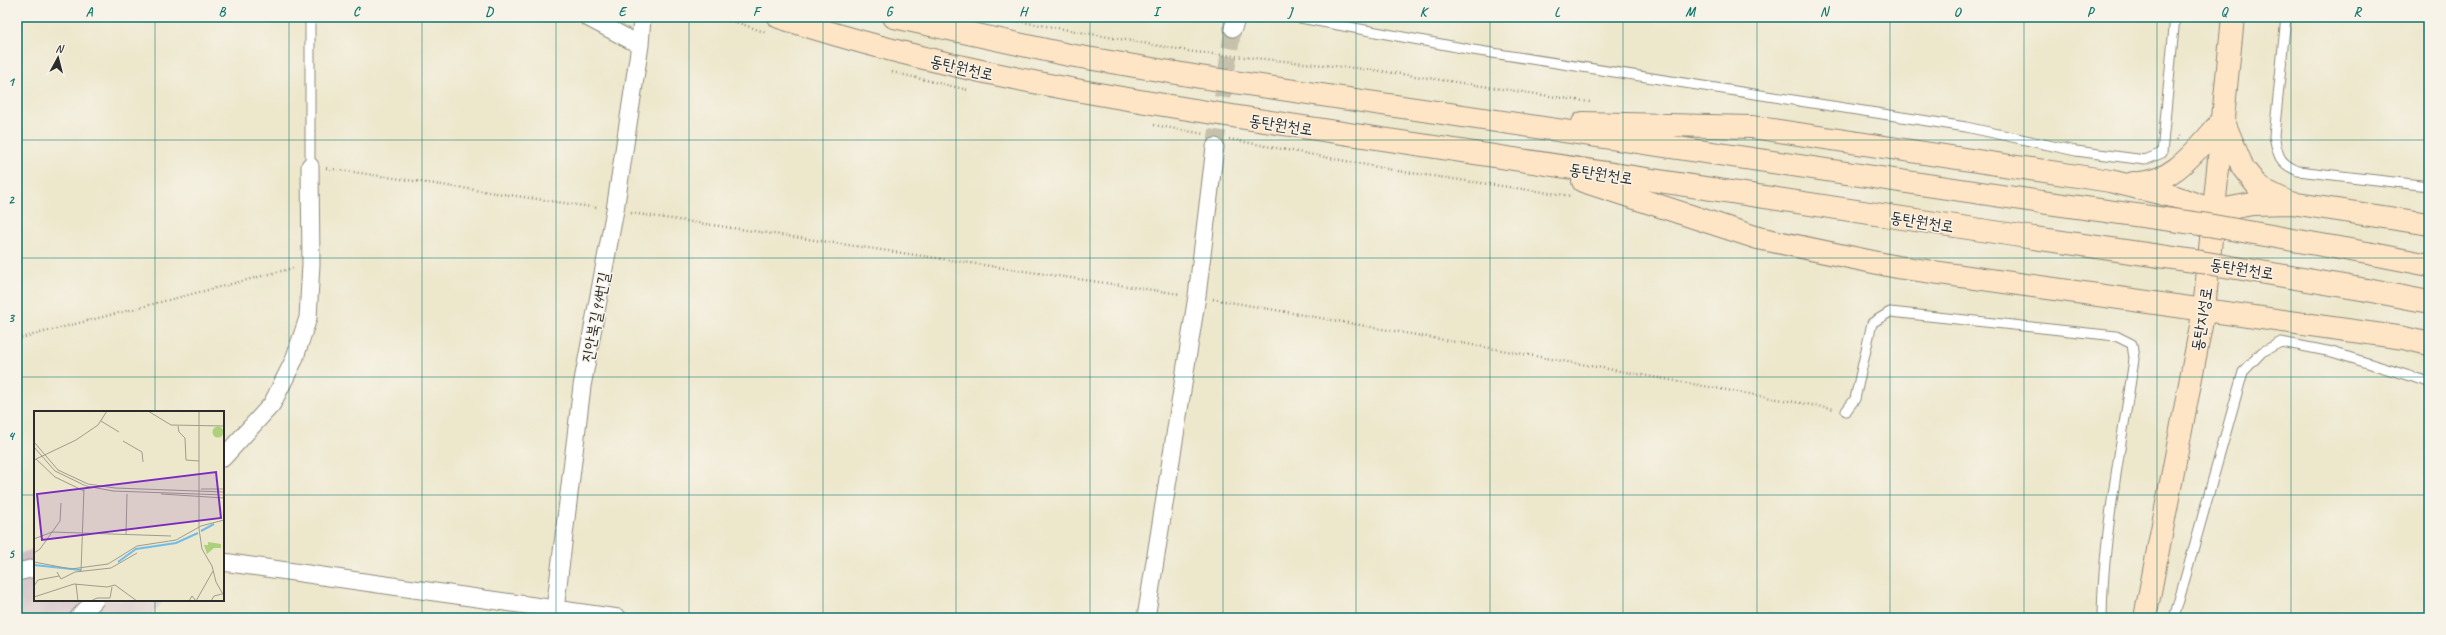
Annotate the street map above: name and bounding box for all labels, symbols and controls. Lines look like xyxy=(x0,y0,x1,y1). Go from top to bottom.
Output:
text: A xyxy=(86,4,94,20)
text: B xyxy=(219,4,227,20)
text: C xyxy=(353,4,361,20)
text: D xyxy=(485,4,494,20)
text: E xyxy=(619,4,628,20)
text: F xyxy=(753,4,762,20)
text: G xyxy=(886,4,894,20)
text: H xyxy=(1019,4,1029,20)
text: I xyxy=(1153,4,1162,20)
text: J xyxy=(1287,4,1294,20)
text: K xyxy=(1420,4,1430,20)
text: L xyxy=(1554,4,1561,20)
text: M xyxy=(1685,4,1696,20)
text: N xyxy=(1820,4,1831,20)
text: O xyxy=(1954,4,1963,20)
text: P xyxy=(2087,4,2096,20)
text: Q xyxy=(2221,4,2229,20)
text: R xyxy=(2353,4,2362,20)
north arrow xyxy=(38,38,78,78)
text: N xyxy=(55,41,66,56)
street label: 동탄원천로 xyxy=(928,51,995,85)
text: 1 xyxy=(8,74,16,90)
street label: 동탄원천로 xyxy=(1247,110,1314,140)
street label: 동탄원천로 xyxy=(1567,159,1634,189)
text: 2 xyxy=(8,192,15,208)
street label: 동탄원천로 xyxy=(1888,207,1955,237)
street label: 동탄원천로 xyxy=(2208,254,2275,284)
street label: 진안북길94번길 xyxy=(577,270,615,364)
street label: 동탄지성로 xyxy=(2187,286,2217,353)
text: 3 xyxy=(8,310,15,326)
inset map xyxy=(34,411,224,601)
text: 4 xyxy=(8,428,16,444)
text: 5 xyxy=(8,546,15,562)

